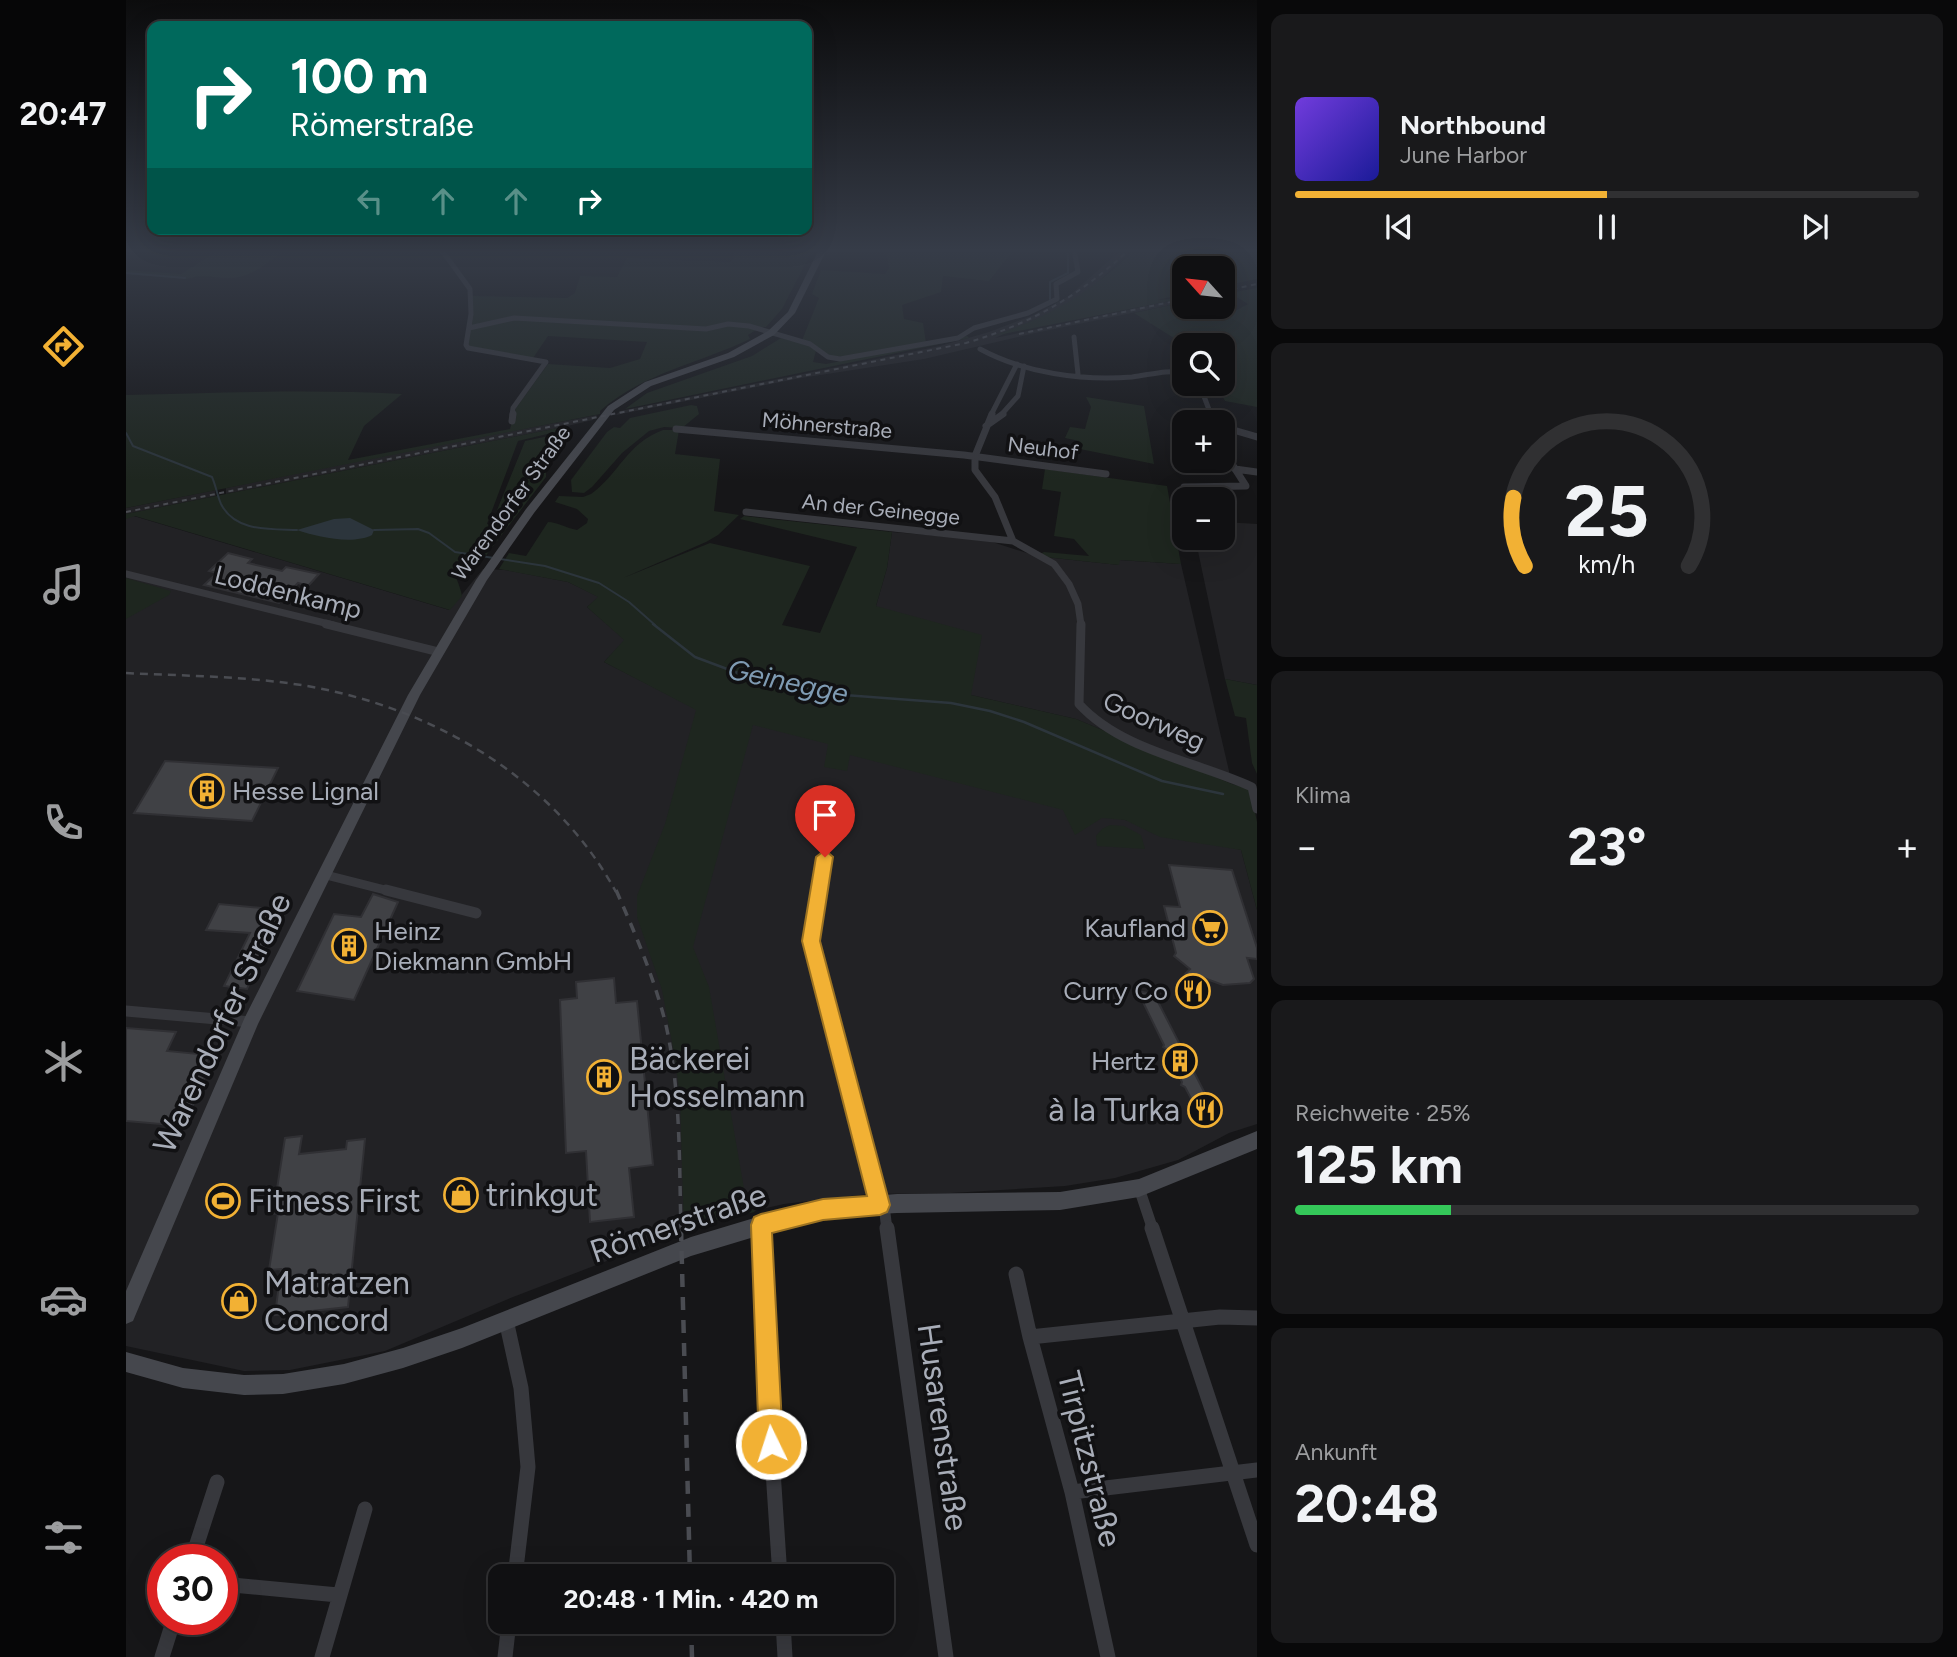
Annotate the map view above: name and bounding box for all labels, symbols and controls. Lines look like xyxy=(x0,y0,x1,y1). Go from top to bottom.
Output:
text: 100 m xyxy=(290,46,429,105)
icon: right xyxy=(175,49,266,140)
text: 20:47 xyxy=(20,95,106,133)
text: Römerstraße xyxy=(290,106,474,144)
text: Northbound xyxy=(1400,109,1546,141)
text: June Harbor xyxy=(1400,141,1527,169)
icon: left xyxy=(351,182,389,220)
icon: ahead xyxy=(424,182,462,220)
icon: ahead xyxy=(497,182,535,220)
icon: right xyxy=(570,182,608,220)
icon: previous xyxy=(1380,208,1418,246)
icon: pause xyxy=(1588,208,1626,246)
icon: next xyxy=(1796,208,1834,246)
north arrow xyxy=(1172,256,1236,318)
map controls xyxy=(1172,256,1235,550)
icon: directions xyxy=(39,322,88,371)
button: search xyxy=(1172,333,1235,396)
street label: Möhnerstraße xyxy=(761,407,893,443)
button: + xyxy=(1172,410,1235,473)
street label: Warendorfer Straße xyxy=(446,421,576,585)
street label: Neuhof xyxy=(1006,431,1080,465)
text: 25 xyxy=(1565,467,1649,554)
button: − xyxy=(1172,487,1235,550)
street label: An der Geinegge xyxy=(801,488,961,530)
text: km/h xyxy=(1578,549,1636,579)
street label: Loddenkamp xyxy=(211,558,365,626)
icon: music xyxy=(39,560,88,609)
water label: Geinegge xyxy=(725,652,851,710)
street label: Goorweg xyxy=(1098,684,1210,758)
building icon: Hesse Lignal xyxy=(188,772,226,810)
place label: Hesse Lignal xyxy=(232,775,379,807)
text: Klima xyxy=(1295,781,1351,809)
pin xyxy=(795,785,855,857)
icon: arrive xyxy=(806,796,844,834)
icon: phone xyxy=(39,798,88,847)
text: 23° xyxy=(1568,816,1646,878)
text: − xyxy=(1295,824,1319,870)
text: + xyxy=(1895,824,1919,870)
street label: Warendorfer Straße xyxy=(145,887,299,1159)
supermarket icon: Kaufland xyxy=(1191,909,1229,947)
place label: Kaufland xyxy=(1084,912,1186,944)
place label: Heinz Diekmann GmbH xyxy=(374,915,572,977)
building icon: Heinz Diekmann GmbH xyxy=(330,927,368,965)
restaurant icon: Curry Co xyxy=(1174,972,1212,1010)
place label: Curry Co xyxy=(1063,975,1168,1007)
icon: climate xyxy=(39,1037,88,1086)
place label: Bäckerei Hosselmann xyxy=(629,1040,805,1115)
building icon: Hertz xyxy=(1161,1042,1199,1080)
place label: Hertz xyxy=(1091,1045,1156,1077)
building icon: Bäckerei Hosselmann xyxy=(585,1058,623,1096)
place label: à la Turka xyxy=(1048,1091,1180,1129)
restaurant icon: à la Turka xyxy=(1186,1091,1224,1129)
text: Reichweite · 25% xyxy=(1295,1099,1471,1127)
text: 125 km xyxy=(1295,1134,1463,1196)
street label: Römerstraße xyxy=(585,1175,771,1271)
shop icon: trinkgut xyxy=(442,1176,480,1214)
place label: trinkgut xyxy=(486,1176,598,1214)
sports icon: Fitness First xyxy=(204,1182,242,1220)
place label: Fitness First xyxy=(248,1182,421,1220)
place label: Matratzen Concord xyxy=(264,1264,410,1339)
icon: car xyxy=(39,1275,88,1324)
shop icon: Matratzen Concord xyxy=(220,1282,258,1320)
street label: Husarenstraße xyxy=(910,1321,976,1533)
street label: Tirpitzstraße xyxy=(1050,1367,1130,1551)
position arrow xyxy=(734,1407,808,1481)
text: Ankunft xyxy=(1295,1438,1377,1466)
text: 20:48 xyxy=(1295,1473,1439,1535)
icon: filters xyxy=(39,1513,88,1562)
speed limit sign: 30 xyxy=(147,1544,238,1635)
text: 20:48 · 1 Min. · 420 m xyxy=(563,1583,819,1615)

